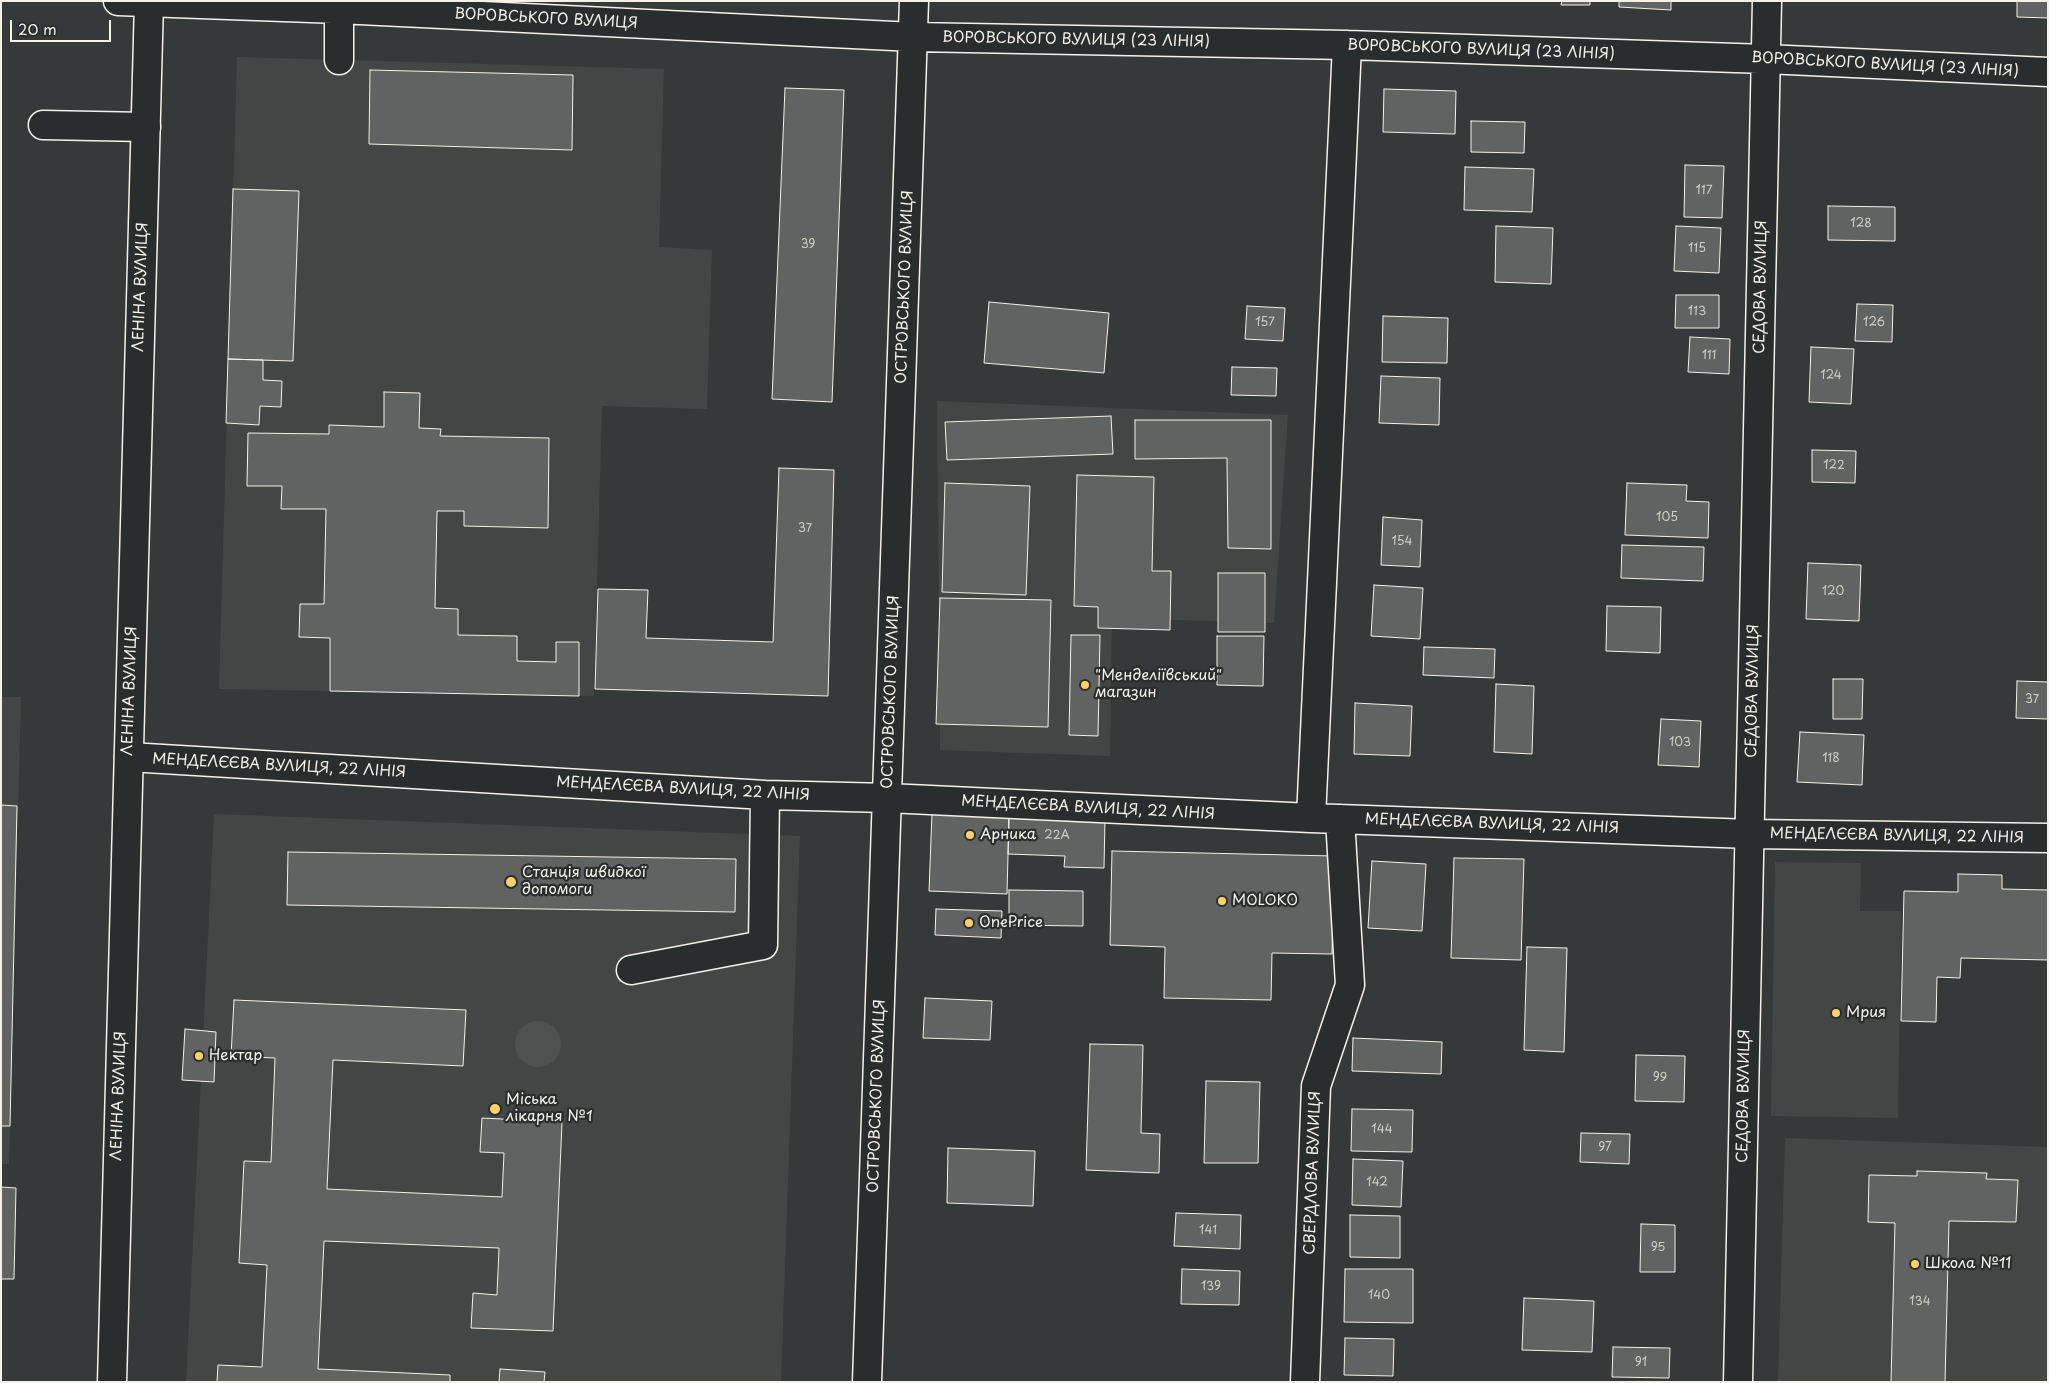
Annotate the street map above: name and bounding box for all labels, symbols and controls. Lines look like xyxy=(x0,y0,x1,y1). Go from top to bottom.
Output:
street label: ВОРОВСЬКОГО ВУЛИЦЯ xyxy=(454,5,638,33)
scale bar xyxy=(12,10,114,42)
text: 20 m xyxy=(18,17,57,40)
street label: ВОРОВСЬКОГО ВУЛИЦЯ (23 ЛIНIЯ) xyxy=(942,29,1210,51)
street label: ВОРОВСЬКОГО ВУЛИЦЯ (23 ЛIНIЯ) xyxy=(1347,36,1615,64)
street label: ВОРОВСЬКОГО ВУЛИЦЯ (23 ЛIНIЯ) xyxy=(1751,49,2019,81)
house number: 117 xyxy=(1696,184,1712,198)
street label: ОСТРОВСЬКОГО ВУЛИЦЯ xyxy=(893,190,917,384)
house number: 128 xyxy=(1850,217,1872,231)
street label: СЕДОВА ВУЛИЦЯ xyxy=(1751,220,1771,354)
street label: ЛЕНІНА ВУЛИЦЯ xyxy=(130,222,152,352)
house number: 39 xyxy=(801,238,815,252)
house number: 115 xyxy=(1688,242,1706,256)
house number: 113 xyxy=(1688,305,1706,319)
house number: 157 xyxy=(1255,316,1275,330)
house number: 126 xyxy=(1863,316,1885,330)
house number: 111 xyxy=(1702,349,1716,363)
house number: 124 xyxy=(1820,369,1842,383)
house number: 122 xyxy=(1823,459,1845,473)
house number: 105 xyxy=(1656,511,1678,525)
house number: 37 xyxy=(798,522,812,536)
house number: 154 xyxy=(1391,535,1413,549)
house number: 120 xyxy=(1822,585,1844,599)
street label: ОСТРОВСЬКОГО ВУЛИЦЯ xyxy=(879,595,903,789)
street label: СЕДОВА ВУЛИЦЯ xyxy=(1743,624,1763,758)
street label: ЛЕНІНА ВУЛИЦЯ xyxy=(119,626,141,756)
place label: "Менделіївський" магазин xyxy=(1095,667,1222,702)
marker: "Менделіївський" магазин xyxy=(1079,679,1091,691)
house number: 37 xyxy=(2025,693,2039,707)
house number: 103 xyxy=(1669,736,1691,750)
street label: МЕНДЕЛЄЄВА ВУЛИЦЯ, 22 ЛІНІЯ xyxy=(152,750,406,782)
house number: 118 xyxy=(1822,752,1840,766)
street label: МЕНДЕЛЄЄВА ВУЛИЦЯ, 22 ЛІНІЯ xyxy=(556,773,810,805)
street label: МЕНДЕЛЄЄВА ВУЛИЦЯ, 22 ЛІНІЯ xyxy=(961,792,1215,824)
street label: МЕНДЕЛЄЄВА ВУЛИЦЯ, 22 ЛІНІЯ xyxy=(1365,811,1619,837)
street label: МЕНДЕЛЄЄВА ВУЛИЦЯ, 22 ЛІНІЯ xyxy=(1770,825,2024,847)
place label: Арника xyxy=(980,826,1036,844)
marker: Арника xyxy=(964,829,976,841)
house number: 22А xyxy=(1044,829,1070,843)
place label: Станція швидкої допомоги xyxy=(522,864,646,899)
marker: Станція швидкої допомоги xyxy=(504,875,518,889)
place label: MOLOKO xyxy=(1232,892,1298,910)
marker: MOLOKO xyxy=(1216,895,1228,907)
place label: OnePrice xyxy=(979,914,1043,932)
marker: OnePrice xyxy=(963,917,975,929)
street label: ОСТРОВСЬКОГО ВУЛИЦЯ xyxy=(865,999,889,1193)
place label: Мрия xyxy=(1846,1004,1886,1022)
marker: Мрия xyxy=(1830,1007,1842,1019)
street label: СЕДОВА ВУЛИЦЯ xyxy=(1734,1029,1754,1163)
street label: ЛЕНІНА ВУЛИЦЯ xyxy=(108,1031,130,1161)
place label: Нектар xyxy=(209,1047,262,1065)
marker: Нектар xyxy=(193,1050,205,1062)
house number: 99 xyxy=(1653,1071,1667,1085)
place label: Міська лікарня №1 xyxy=(506,1091,593,1126)
street label: СВЕРДЛОВА ВУЛИЦЯ xyxy=(1301,1091,1325,1255)
marker: Міська лікарня №1 xyxy=(488,1102,502,1116)
house number: 144 xyxy=(1371,1123,1393,1137)
house number: 97 xyxy=(1598,1141,1612,1155)
house number: 142 xyxy=(1366,1176,1388,1190)
house number: 141 xyxy=(1199,1224,1217,1238)
house number: 95 xyxy=(1651,1241,1665,1255)
place label: Школа №11 xyxy=(1925,1255,2011,1273)
marker: Школа №11 xyxy=(1909,1258,1921,1270)
house number: 139 xyxy=(1201,1280,1221,1294)
house number: 140 xyxy=(1368,1289,1390,1303)
house number: 134 xyxy=(1909,1295,1931,1309)
house number: 91 xyxy=(1635,1356,1647,1370)

